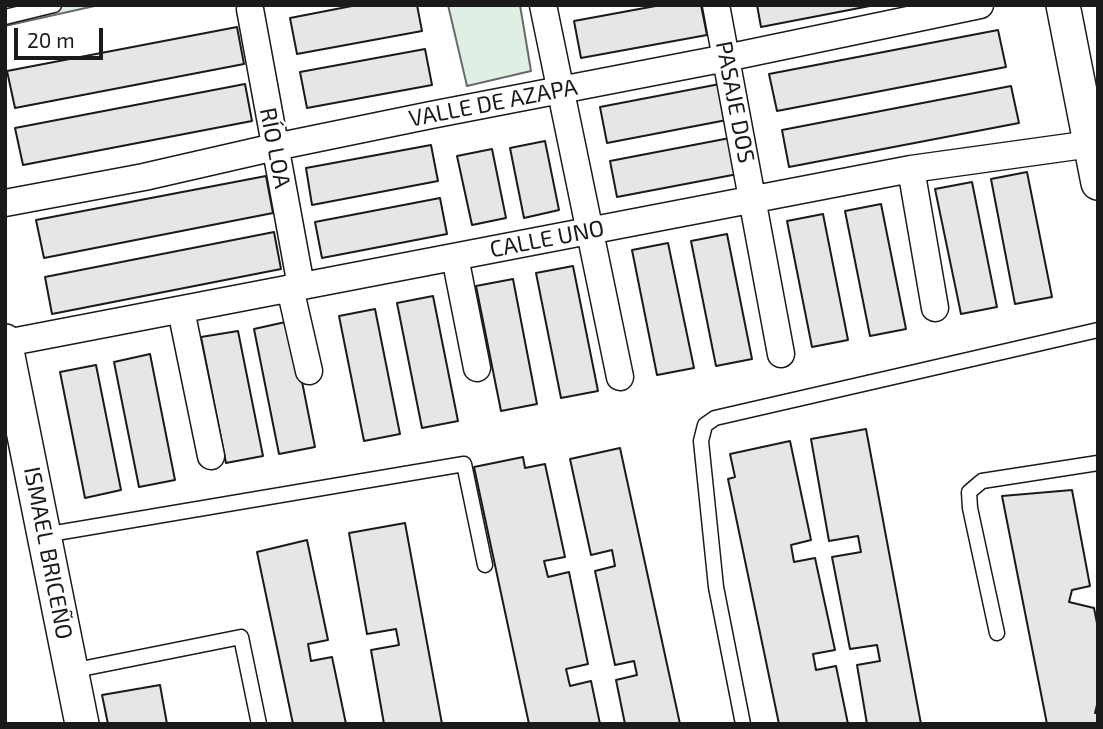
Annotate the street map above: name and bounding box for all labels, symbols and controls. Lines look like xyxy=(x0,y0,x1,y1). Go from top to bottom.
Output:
scale bar xyxy=(18,14,107,58)
text: 20 m xyxy=(27,27,75,52)
street label: PASAJE DOS xyxy=(710,39,760,165)
street label: VALLE DE AZAPA xyxy=(406,73,580,133)
street label: RÍO LOA xyxy=(254,105,296,191)
street label: CALLE UNO xyxy=(487,214,607,264)
street label: ISMAEL BRICEÑO xyxy=(18,464,78,642)

